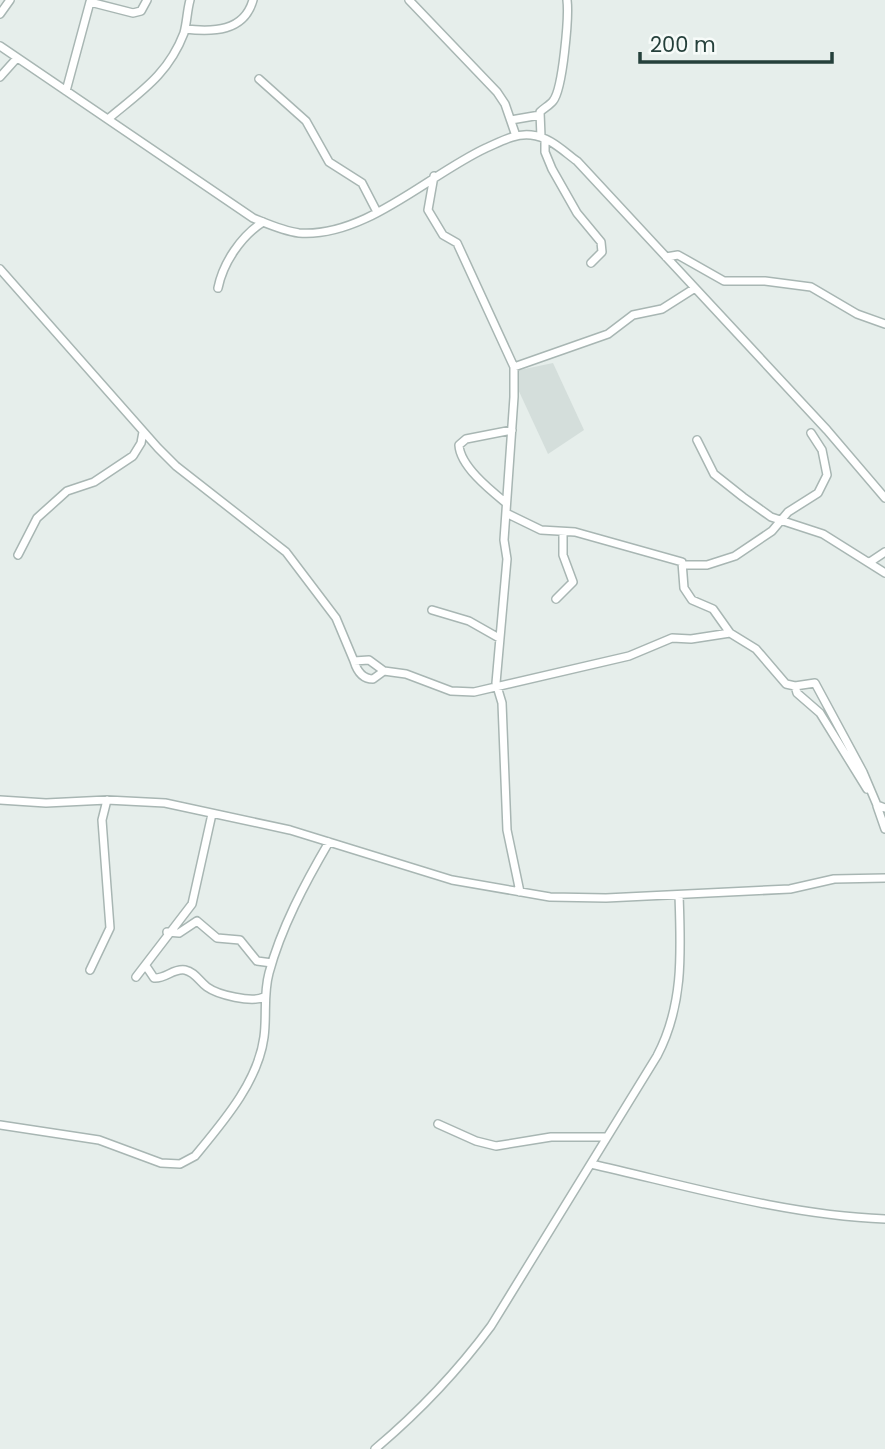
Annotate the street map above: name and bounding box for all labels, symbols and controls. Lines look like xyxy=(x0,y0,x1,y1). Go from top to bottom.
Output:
scale bar xyxy=(640,21,832,65)
text: 200 m xyxy=(650,30,716,59)

